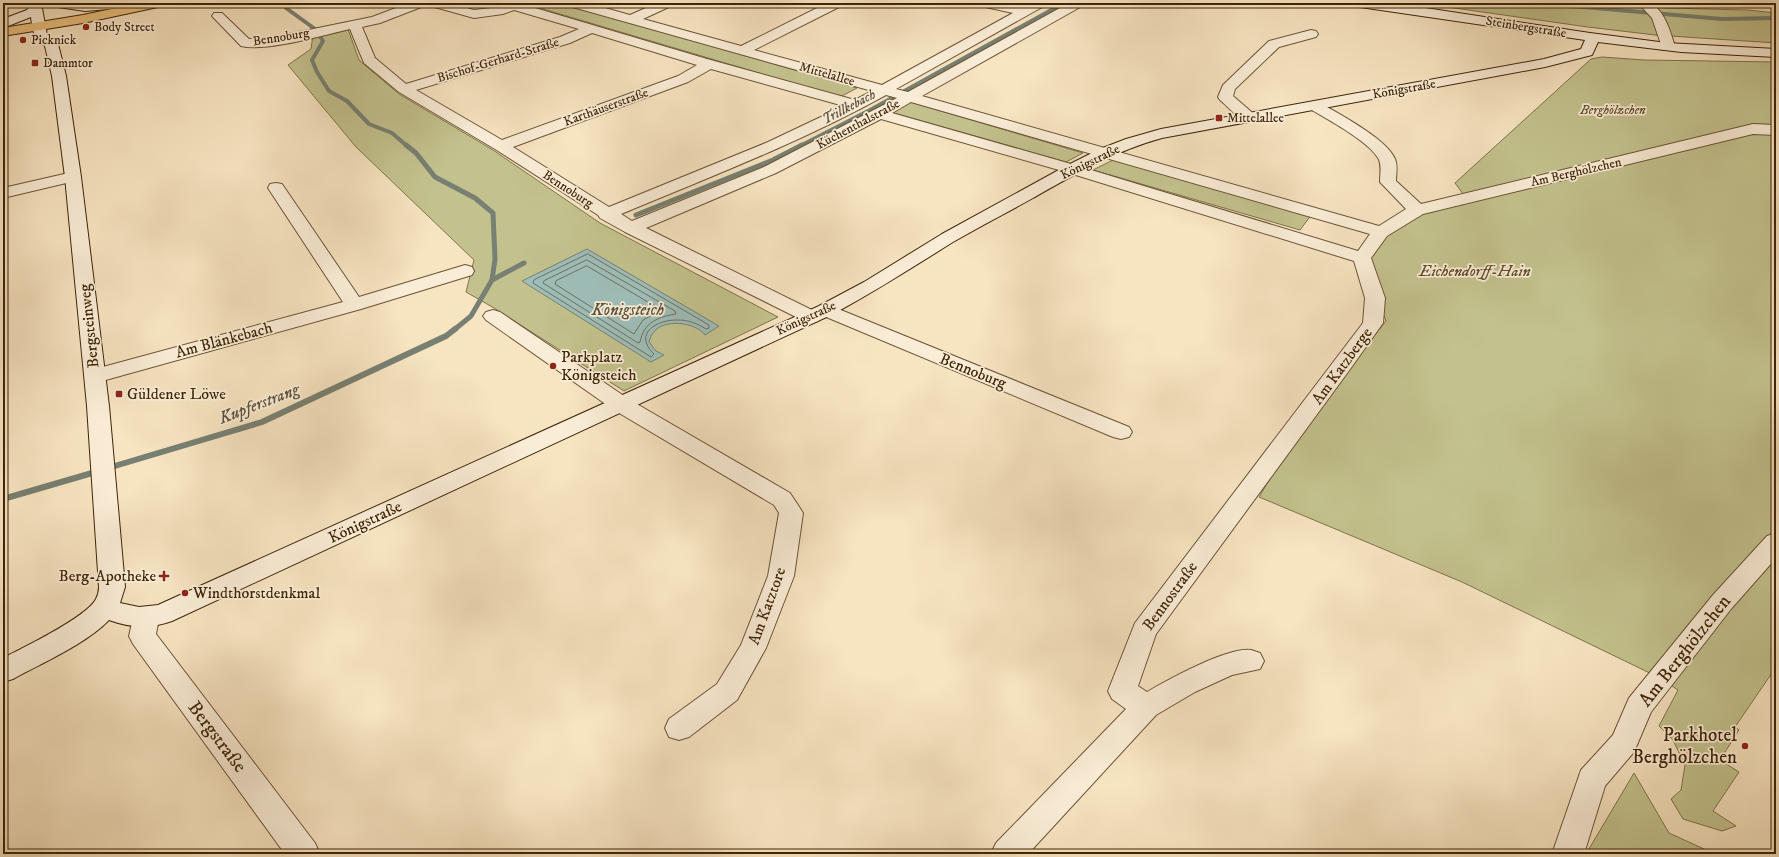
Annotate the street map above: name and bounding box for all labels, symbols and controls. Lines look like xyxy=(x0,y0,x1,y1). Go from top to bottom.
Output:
street label: Steinbergstraße xyxy=(1485,13,1567,41)
place label: Body Street xyxy=(94,19,155,35)
marker: Body Street xyxy=(81,22,91,32)
street label: Bennoburg xyxy=(252,25,311,49)
place label: Picknick xyxy=(31,32,77,48)
street label: Bischof-Gerhard-Straße xyxy=(435,34,561,86)
marker: Picknick xyxy=(18,35,28,45)
place label: Dammtor xyxy=(43,55,93,71)
marker: Dammtor xyxy=(30,58,40,68)
street label: Mittelallee xyxy=(797,58,857,90)
street label: Königstraße xyxy=(1371,76,1437,102)
street label: Karthäuserstraße xyxy=(561,84,651,130)
water label: Trillkebach xyxy=(819,85,879,129)
street label: Küchenthalstraße xyxy=(813,95,903,153)
park label: Berghölzchen xyxy=(1579,102,1646,118)
place label: Mittelallee xyxy=(1227,110,1284,126)
marker: Mittelallee xyxy=(1214,113,1224,123)
street label: Königstraße xyxy=(1058,141,1122,183)
street label: Am Berghölzchen xyxy=(1529,154,1623,190)
street label: Bennoburg xyxy=(540,167,597,212)
park label: Eichendorff-Hain xyxy=(1418,261,1531,281)
street label: Bergsteinweg xyxy=(75,283,103,369)
street label: Königstraße xyxy=(774,297,838,339)
water label: Königsteich xyxy=(591,299,665,321)
street label: Am Blänkebach xyxy=(173,317,275,363)
street label: Am Katzberge xyxy=(1307,323,1377,408)
place label: Parkplatz Königsteich xyxy=(561,347,637,385)
street label: Bennoburg xyxy=(937,349,1009,393)
marker: Parkplatz Königsteich xyxy=(548,361,558,371)
water label: Kupferstrang xyxy=(215,378,304,430)
place label: Güldener Löwe xyxy=(127,384,226,404)
marker: Güldener Löwe xyxy=(114,389,124,399)
street label: Königstraße xyxy=(325,496,405,548)
street label: Bennostraße xyxy=(1138,557,1202,635)
street label: Am Katztore xyxy=(744,564,790,648)
place label: Berg-Apotheke xyxy=(59,566,156,586)
marker: Berg-Apotheke xyxy=(159,571,169,581)
place label: Windthorstdenkmal xyxy=(192,583,320,603)
marker: Windthorstdenkmal xyxy=(180,588,190,598)
street label: Am Berghölzchen xyxy=(1634,590,1736,711)
street label: Bergstraße xyxy=(183,697,251,777)
place label: Parkhotel Berghölzchen xyxy=(1632,724,1737,769)
marker: Parkhotel Berghölzchen xyxy=(1740,741,1750,751)

